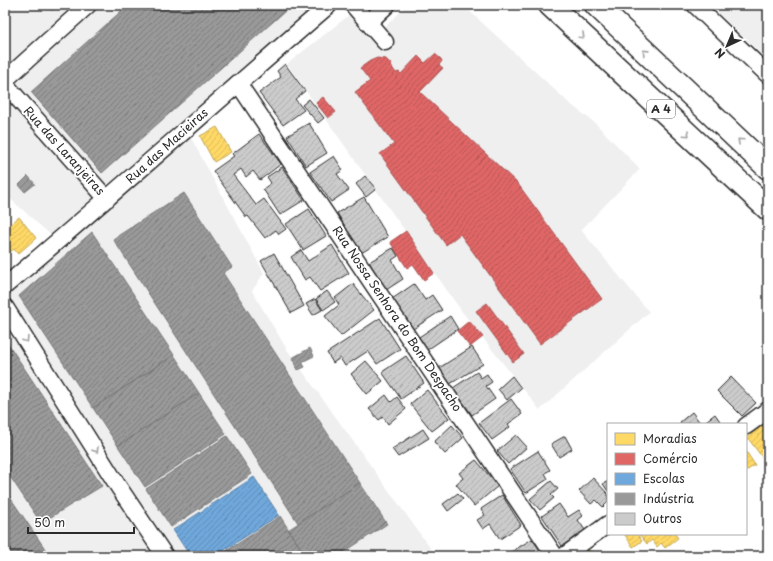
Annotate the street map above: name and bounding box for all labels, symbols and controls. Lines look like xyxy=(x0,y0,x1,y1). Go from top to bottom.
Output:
north arrow xyxy=(707,26,747,66)
one-way arrow xyxy=(577,31,585,38)
text: N xyxy=(710,44,729,63)
one-way arrow xyxy=(642,49,650,56)
road number: A 4 xyxy=(647,100,675,118)
street label: Rua das Laranjeiras xyxy=(20,102,110,199)
street label: Rua das Macieiras xyxy=(121,103,212,187)
one-way arrow xyxy=(682,129,690,137)
one-way arrow xyxy=(737,139,744,146)
street label: Rua Nossa Senhora do Bom Despacho xyxy=(329,222,467,415)
one-way arrow xyxy=(21,336,29,343)
legend xyxy=(607,423,747,535)
text: Moradias xyxy=(643,429,697,447)
one-way arrow xyxy=(91,446,98,453)
text: Comércio xyxy=(643,449,698,467)
text: Escolas xyxy=(643,469,685,487)
text: Indústria xyxy=(643,489,695,507)
scale bar xyxy=(28,509,134,535)
text: Outros xyxy=(643,509,682,527)
text: 50 m xyxy=(34,513,65,531)

